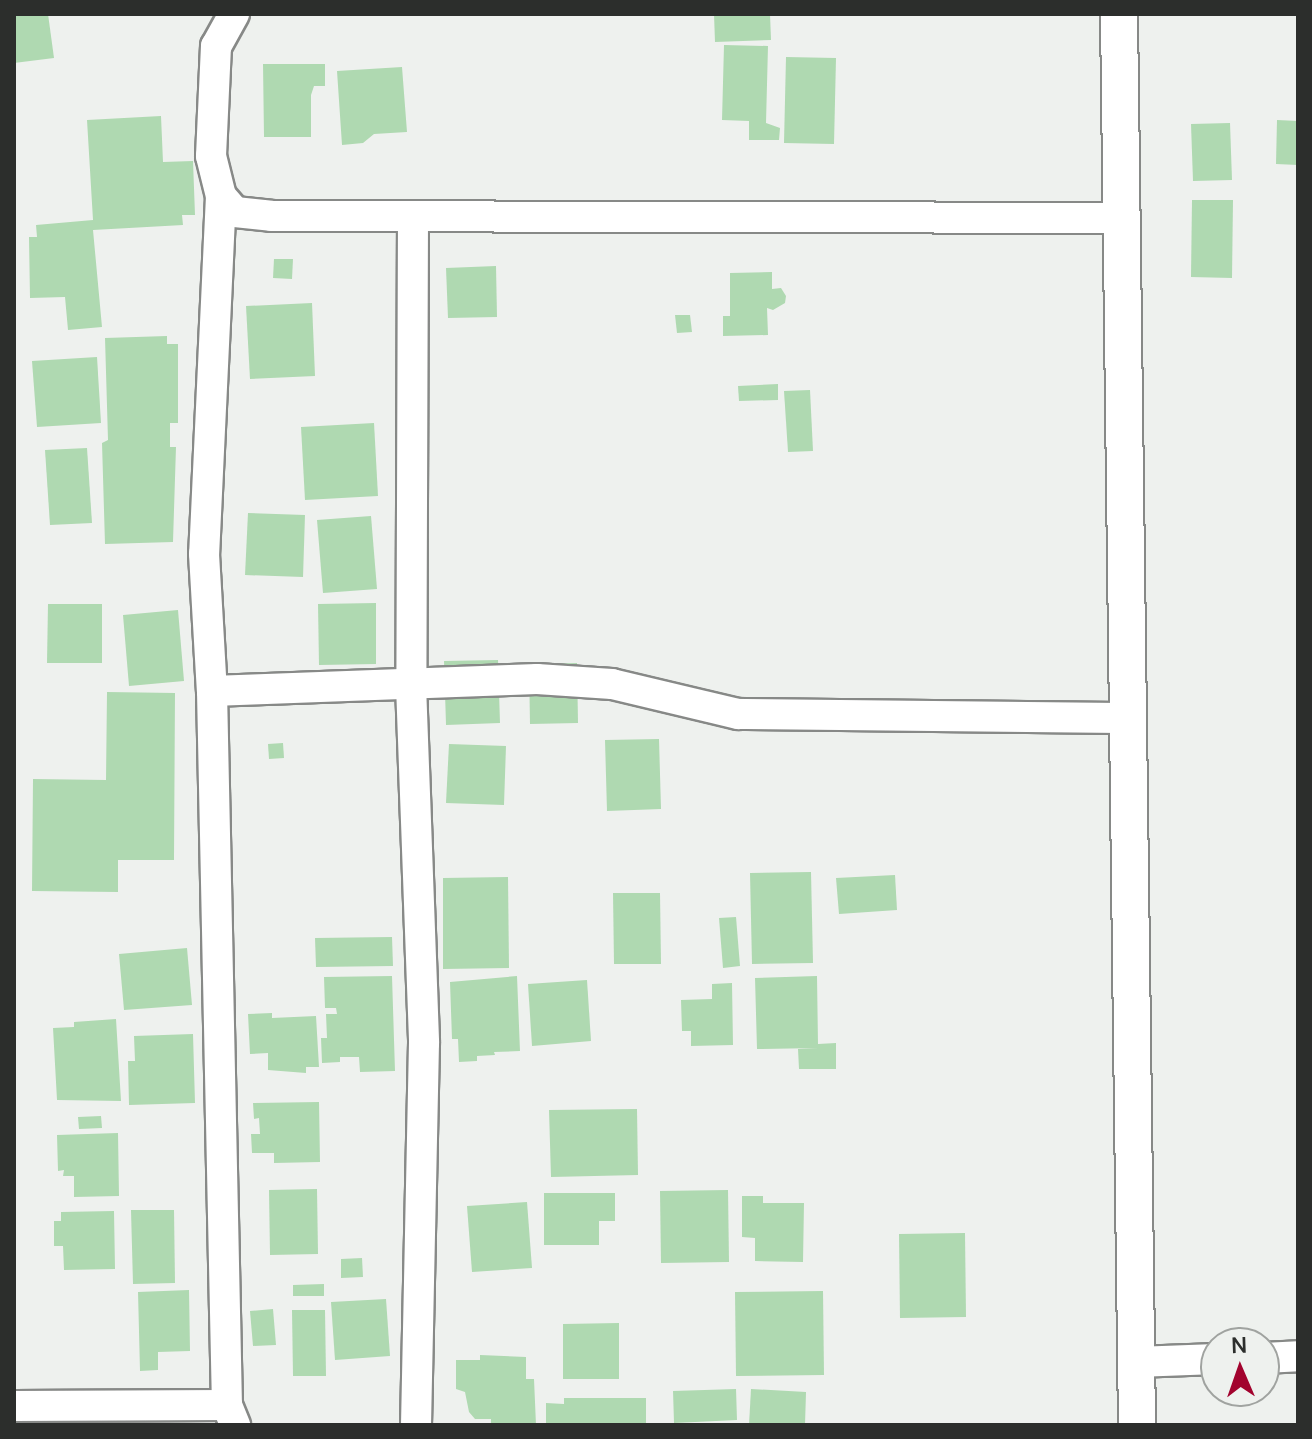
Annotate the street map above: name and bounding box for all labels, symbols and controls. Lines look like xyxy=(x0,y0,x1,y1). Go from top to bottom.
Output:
north arrow xyxy=(1200,1327,1280,1407)
text: N xyxy=(1231,1330,1248,1360)

